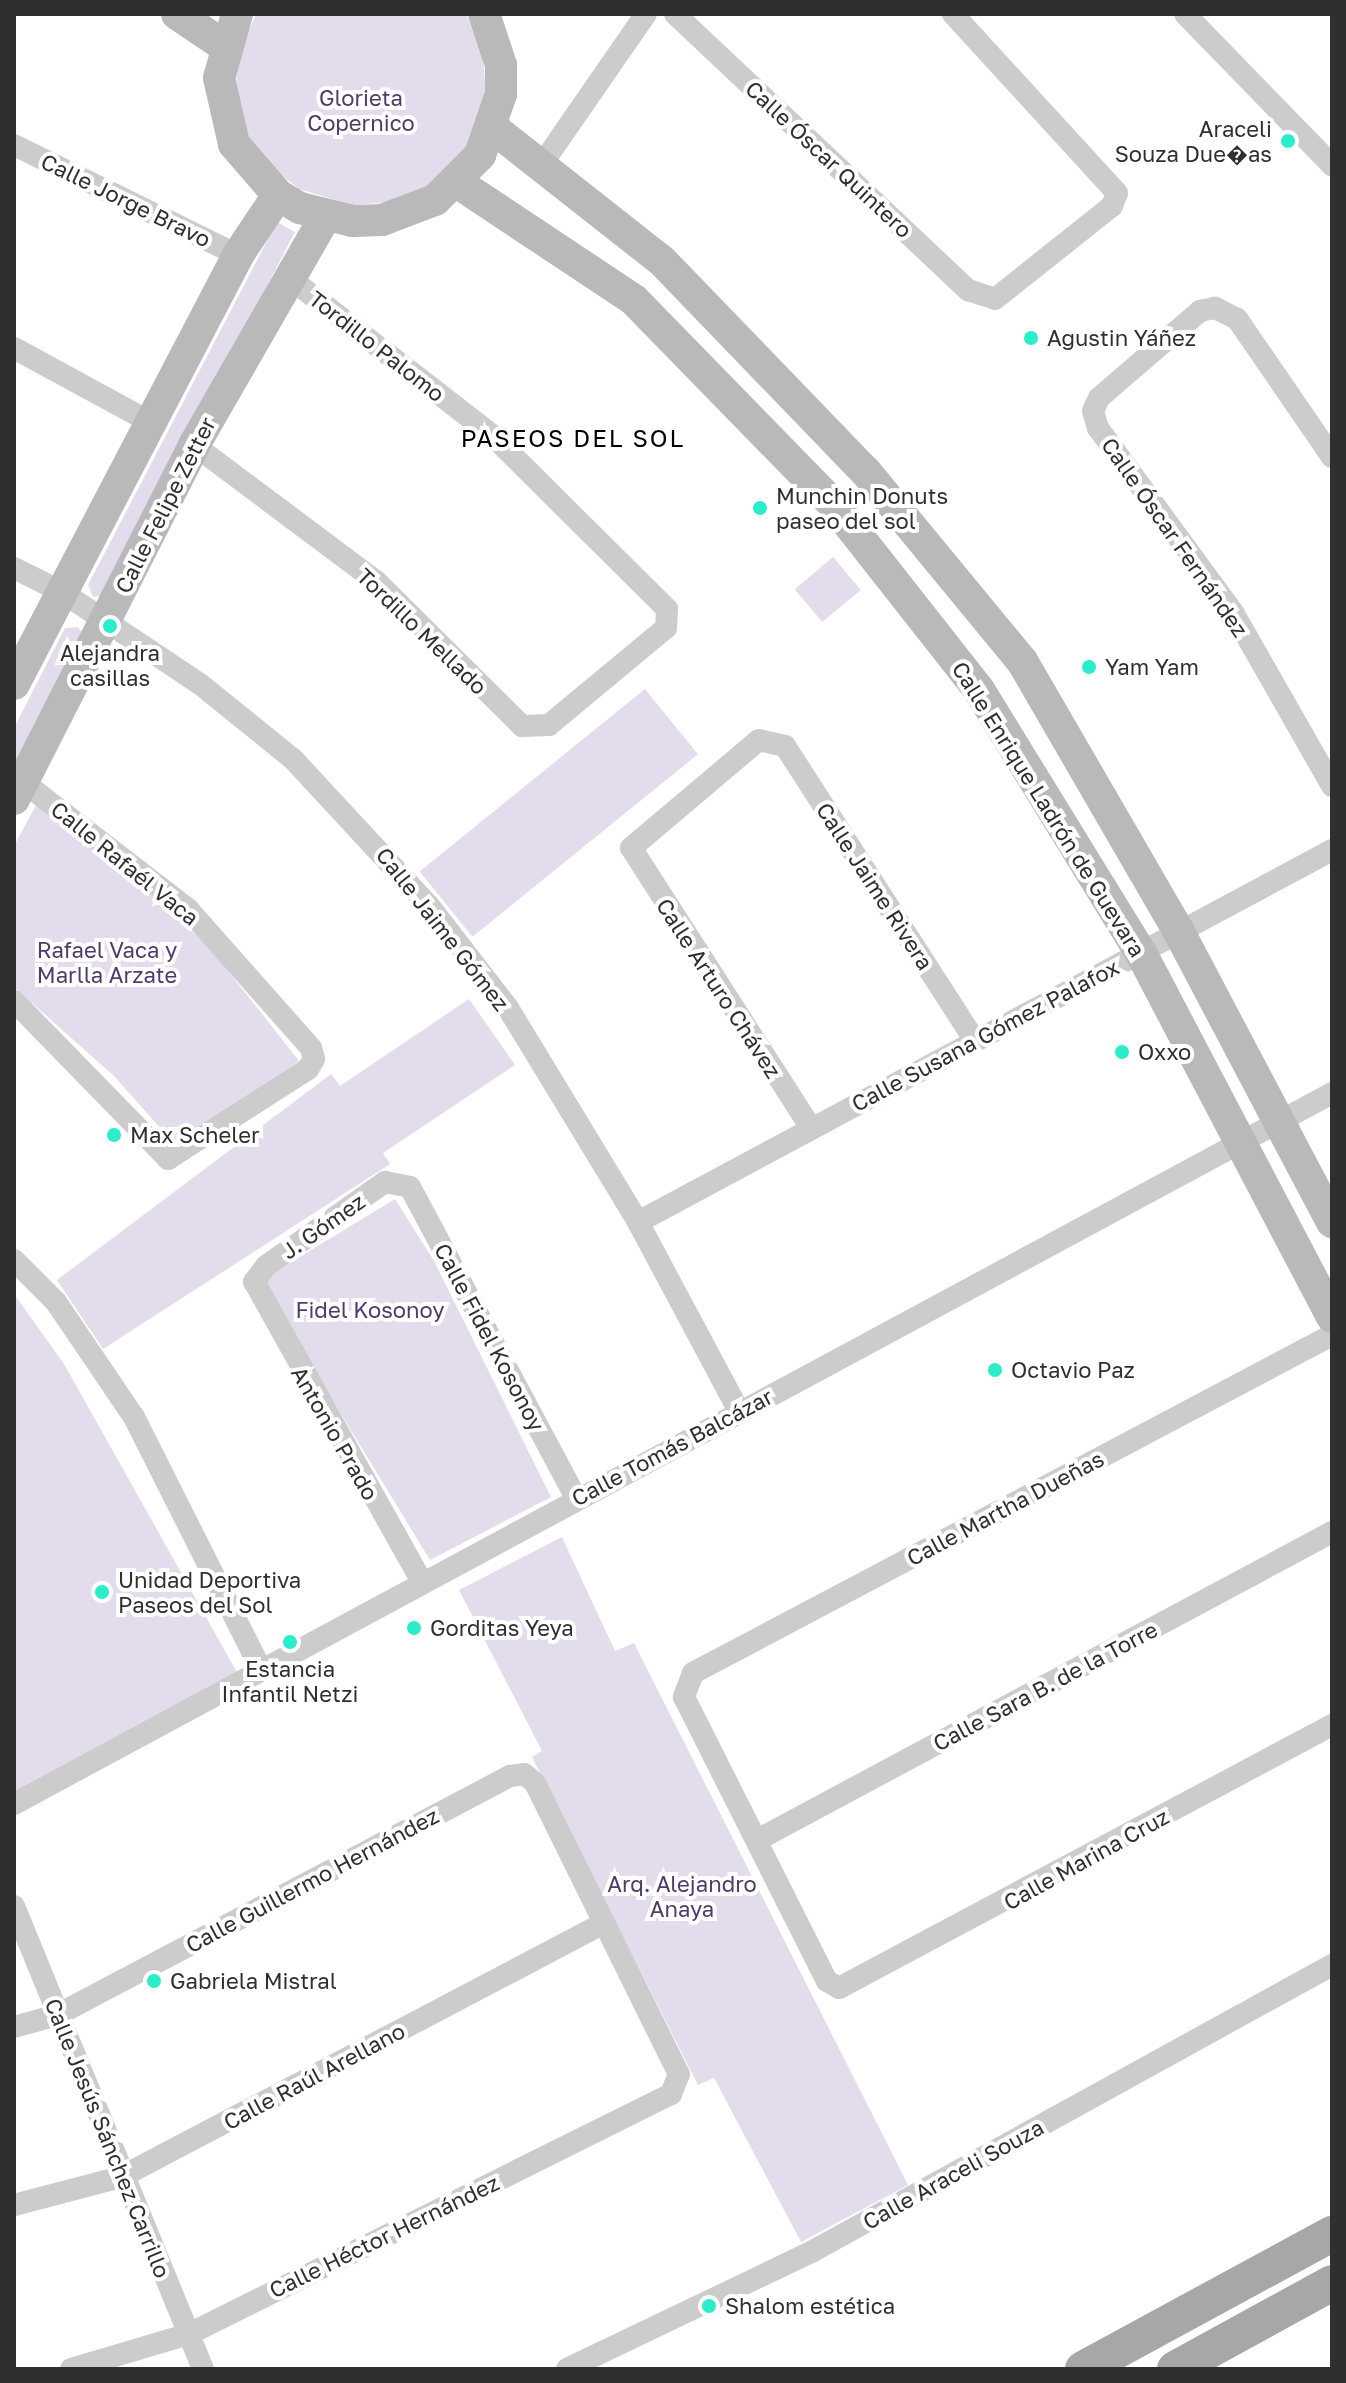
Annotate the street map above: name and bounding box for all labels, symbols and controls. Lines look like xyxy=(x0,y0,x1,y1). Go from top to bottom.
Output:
street label: Calle Óscar Quintero xyxy=(740,75,918,243)
park label: Glorieta Copernico xyxy=(307,84,415,136)
place label: Araceli Souza Due�as xyxy=(1115,115,1272,166)
marker: Araceli Souza Due�as xyxy=(1279,132,1297,150)
street label: Calle Jorge Bravo xyxy=(37,148,215,252)
street label: Tordillo Palomo xyxy=(304,285,450,407)
place label: Agustin Yáñez xyxy=(1047,325,1196,351)
marker: Agustin Yáñez xyxy=(1022,329,1040,347)
street label: Calle Felipe Zetter xyxy=(109,413,221,597)
district label: PASEOS DEL SOL xyxy=(461,424,685,452)
street label: Calle Óscar Fernández xyxy=(1096,432,1254,642)
place label: Munchin Donuts paseo del sol xyxy=(776,482,948,534)
marker: Munchin Donuts paseo del sol xyxy=(751,499,769,517)
street label: Tordillo Mellado xyxy=(352,562,492,700)
marker: Alejandra casillas xyxy=(101,617,119,635)
place label: Alejandra casillas xyxy=(60,639,160,690)
place label: Yam Yam xyxy=(1105,654,1199,680)
street label: Calle Enrique Ladrón de Guevara xyxy=(947,656,1151,962)
marker: Yam Yam xyxy=(1080,658,1098,676)
street label: Calle Rafaél Vaca xyxy=(46,795,204,931)
street label: Calle Jaime Rivera xyxy=(811,797,939,975)
street label: Calle Jaime Gómez xyxy=(371,842,515,1016)
street label: Calle Arturo Chávez xyxy=(651,893,787,1083)
park label: Rafael Vaca y Marlla Arzate xyxy=(37,936,177,988)
street label: Calle Susana Gómez Palafox xyxy=(847,953,1123,1117)
place label: Oxxo xyxy=(1138,1039,1191,1065)
marker: Oxxo xyxy=(1113,1043,1131,1061)
place label: Max Scheler xyxy=(130,1122,259,1148)
marker: Max Scheler xyxy=(105,1126,123,1144)
street label: J. Gómez xyxy=(276,1188,370,1264)
street label: Calle Fidel Kosonoy xyxy=(429,1239,551,1435)
park label: Fidel Kosonoy xyxy=(295,1297,445,1323)
place label: Octavio Paz xyxy=(1011,1357,1135,1383)
street label: Antonio Prado xyxy=(286,1361,384,1505)
marker: Octavio Paz xyxy=(986,1361,1004,1379)
street label: Calle Tomás Balcázar xyxy=(567,1383,777,1511)
street label: Calle Martha Dueñas xyxy=(902,1445,1108,1571)
place label: Unidad Deportiva Paseos del Sol xyxy=(118,1566,301,1618)
marker: Unidad Deportiva Paseos del Sol xyxy=(93,1583,111,1601)
place label: Gorditas Yeya xyxy=(430,1615,574,1641)
street label: Calle Sara B. de la Torre xyxy=(928,1616,1162,1756)
marker: Gorditas Yeya xyxy=(405,1619,423,1637)
marker: Estancia Infantil Netzi xyxy=(281,1633,299,1651)
place label: Estancia Infantil Netzi xyxy=(222,1655,358,1706)
street label: Calle Guillermo Hernández xyxy=(181,1802,443,1958)
street label: Calle Marina Cruz xyxy=(999,1803,1173,1915)
park label: Arq. Alejandro Anaya xyxy=(607,1870,757,1922)
place label: Gabriela Mistral xyxy=(170,1968,337,1994)
marker: Gabriela Mistral xyxy=(145,1972,163,1990)
street label: Calle Jesús Sánchez Carrillo xyxy=(40,1994,176,2282)
street label: Calle Raúl Arellano xyxy=(219,2017,409,2135)
street label: Calle Araceli Souza xyxy=(858,2113,1048,2235)
street label: Calle Héctor Hernández xyxy=(265,2169,503,2303)
place label: Shalom estética xyxy=(725,2293,895,2319)
marker: Shalom estética xyxy=(700,2297,718,2315)

